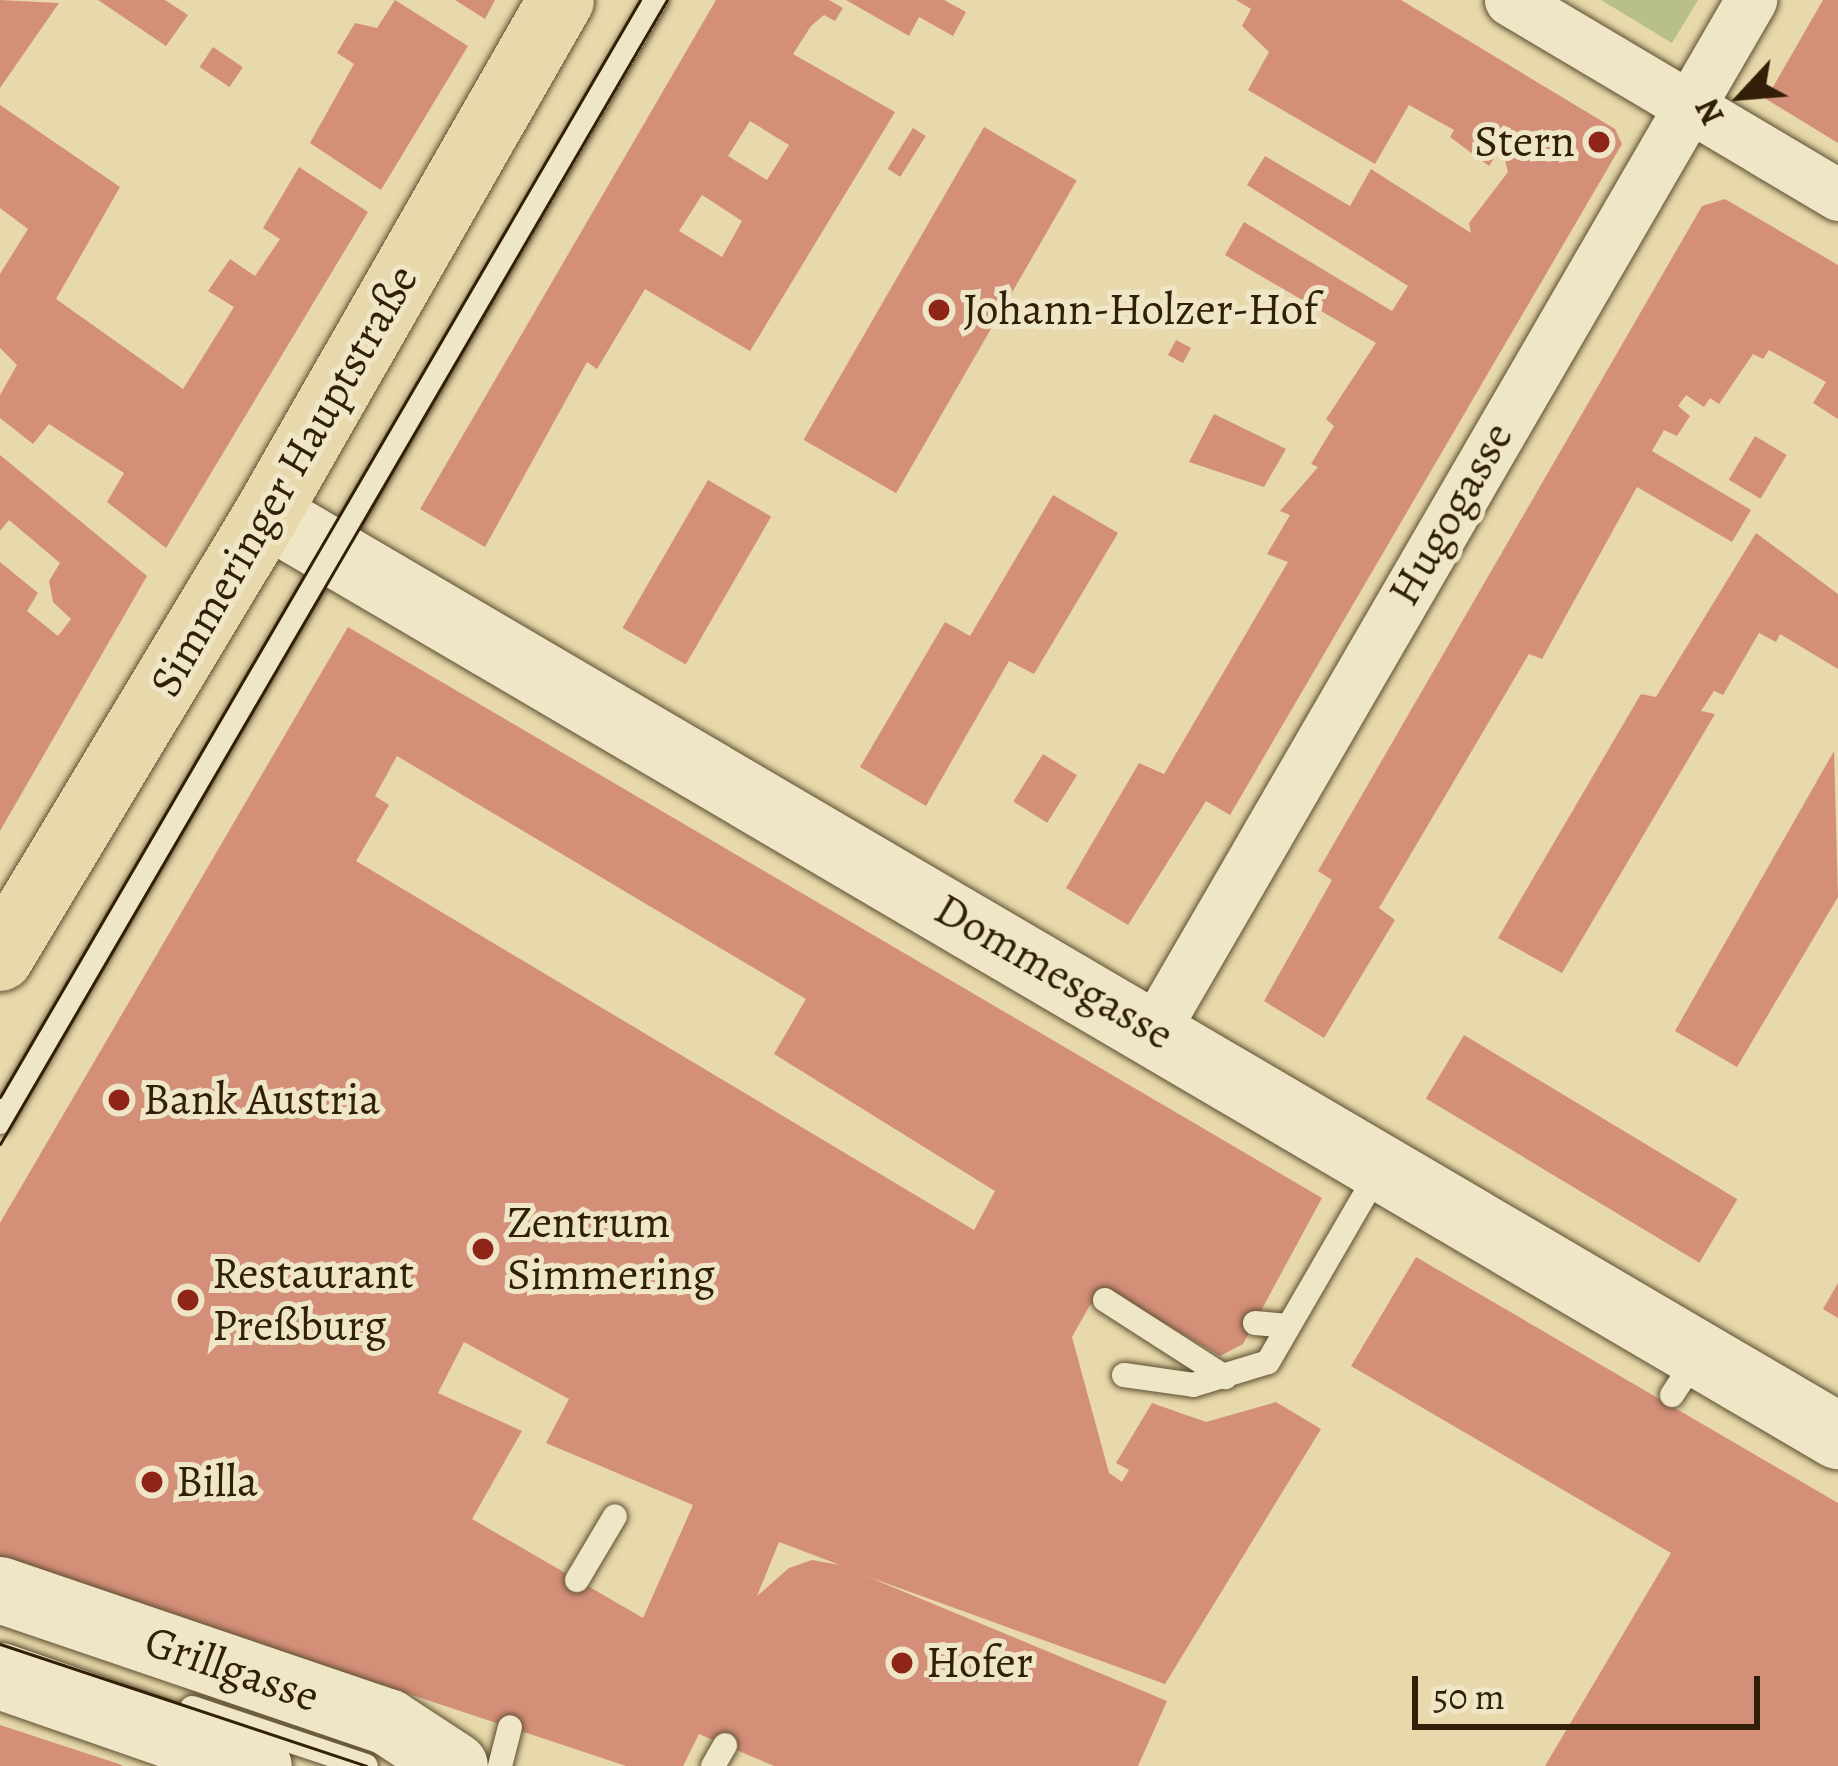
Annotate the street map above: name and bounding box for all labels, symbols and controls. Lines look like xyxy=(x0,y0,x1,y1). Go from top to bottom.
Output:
north arrow xyxy=(1682,36,1802,156)
text: N xyxy=(1684,91,1735,133)
place label: Stern xyxy=(1474,115,1575,169)
marker: Stern xyxy=(1586,129,1612,155)
street label: Simmeringer Hauptstraße xyxy=(138,256,430,706)
place label: Johann-Holzer-Hof xyxy=(963,283,1318,337)
marker: Johann-Holzer-Hof xyxy=(926,297,952,323)
street label: Hugogasse xyxy=(1377,413,1525,615)
street label: Dommesgasse xyxy=(925,882,1183,1062)
place label: Bank Austria xyxy=(143,1073,380,1127)
marker: Bank Austria xyxy=(106,1087,132,1113)
place label: Zentrum Simmering xyxy=(507,1196,715,1302)
marker: Zentrum Simmering xyxy=(470,1236,496,1262)
place label: Restaurant Preßburg xyxy=(212,1247,414,1353)
marker: Restaurant Preßburg xyxy=(175,1287,201,1313)
place label: Billa xyxy=(176,1455,258,1509)
marker: Billa xyxy=(139,1469,165,1495)
street label: Grillgasse xyxy=(138,1614,326,1724)
place label: Hofer xyxy=(926,1636,1033,1690)
marker: Hofer xyxy=(889,1650,915,1676)
scale bar xyxy=(1418,1652,1766,1726)
text: 50 m xyxy=(1433,1672,1505,1721)

